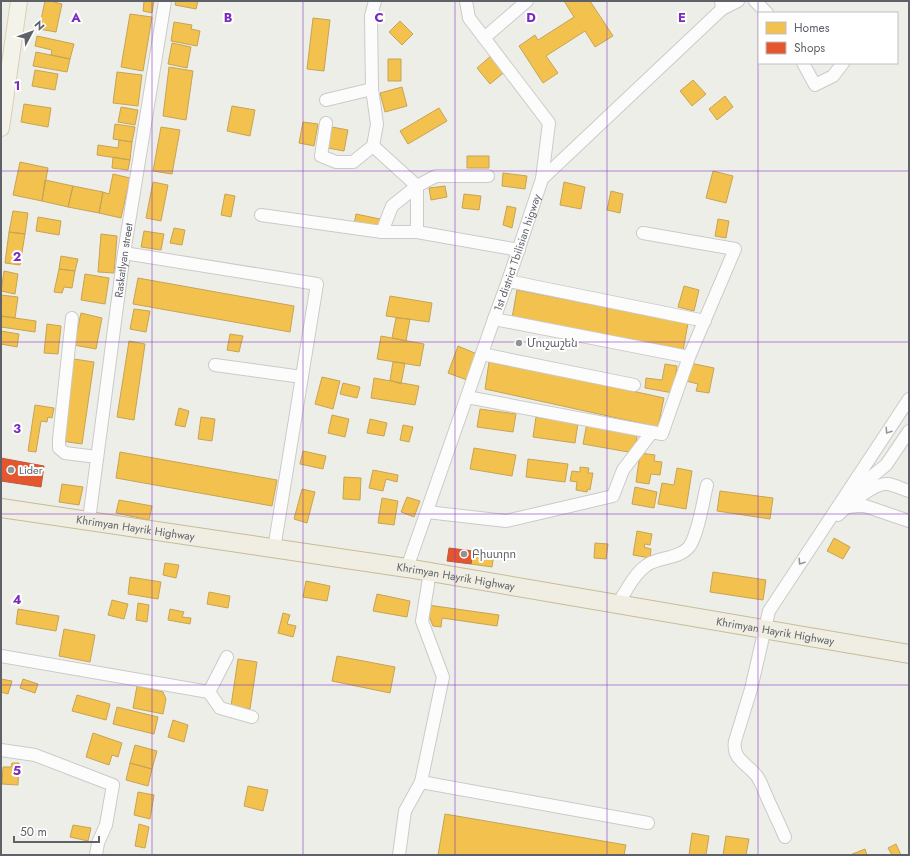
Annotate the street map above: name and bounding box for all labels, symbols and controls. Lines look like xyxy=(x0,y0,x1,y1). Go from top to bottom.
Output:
text: A xyxy=(70,8,81,27)
text: B xyxy=(224,8,233,27)
text: C xyxy=(374,8,384,27)
text: D xyxy=(526,8,536,27)
text: E xyxy=(678,8,686,27)
north arrow xyxy=(12,12,52,52)
legend xyxy=(758,12,898,64)
text: N xyxy=(31,17,48,34)
text: Homes xyxy=(794,19,830,37)
text: Shops xyxy=(794,39,825,57)
text: 1 xyxy=(14,76,20,95)
street label: 1st district Tbilisian higway xyxy=(489,192,545,314)
street label: Raskatlyan street xyxy=(110,221,137,299)
text: 2 xyxy=(13,247,21,266)
place label: Մուշաշեն xyxy=(527,335,578,351)
marker: Մուշաշեն xyxy=(514,338,524,348)
text: 3 xyxy=(13,419,21,438)
one-way arrow xyxy=(885,427,892,434)
place label: Lider xyxy=(19,462,43,478)
marker: Lider xyxy=(6,465,16,475)
street label: Khrimyan Hayrik Highway xyxy=(75,511,196,545)
place label: Բիստրո xyxy=(472,546,516,562)
marker: Բիստրո xyxy=(459,549,469,559)
one-way arrow xyxy=(799,558,806,565)
street label: Khrimyan Hayrik Highway xyxy=(396,559,516,594)
text: 4 xyxy=(12,590,22,609)
street label: Khrimyan Hayrik Highway xyxy=(715,613,836,649)
text: 5 xyxy=(13,761,21,780)
scale bar xyxy=(14,818,99,844)
text: 50 m xyxy=(20,823,47,841)

